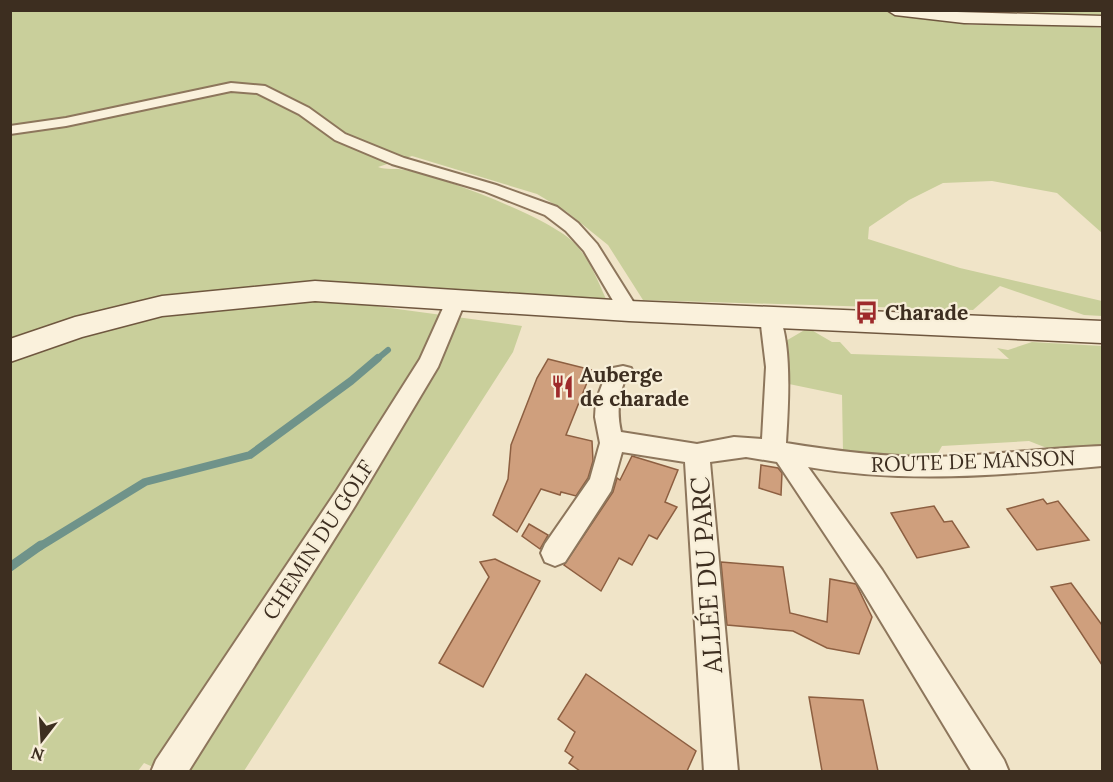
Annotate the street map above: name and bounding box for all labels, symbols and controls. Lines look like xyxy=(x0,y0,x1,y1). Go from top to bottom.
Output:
bus stop icon: Charade xyxy=(854,299,880,325)
place label: Charade xyxy=(885,299,968,326)
place label: Auberge de charade xyxy=(580,361,689,412)
restaurant icon: Auberge de charade xyxy=(549,373,575,399)
street label: ROUTE DE MANSON xyxy=(870,444,1076,478)
street label: CHEMIN DU GOLF xyxy=(256,455,380,625)
street label: ALLÉE DU PARC xyxy=(683,476,729,675)
north arrow xyxy=(12,710,72,770)
text: N xyxy=(29,743,46,766)

